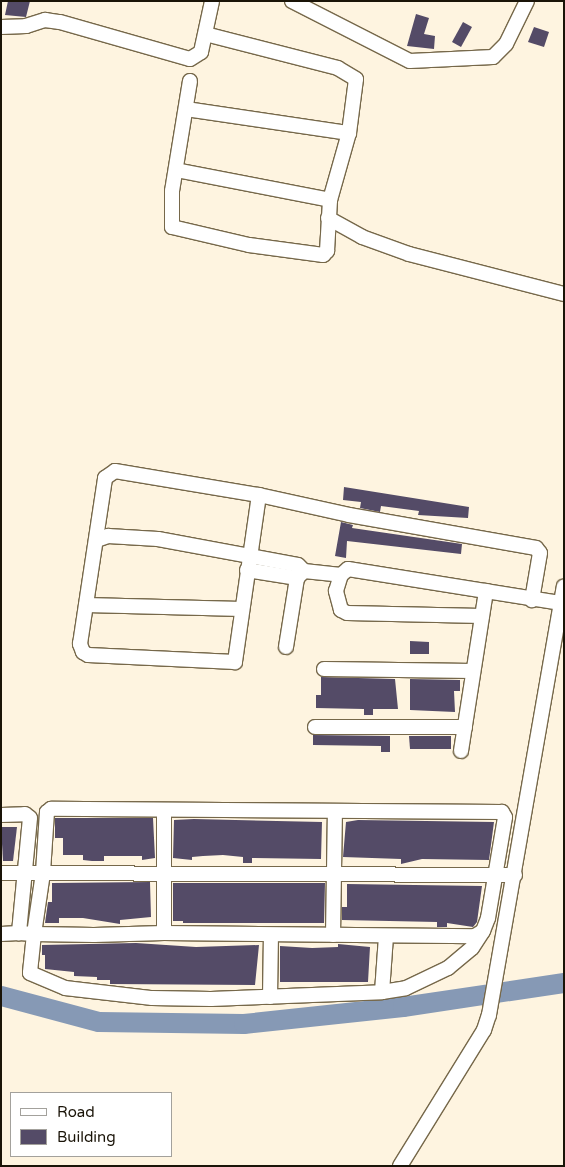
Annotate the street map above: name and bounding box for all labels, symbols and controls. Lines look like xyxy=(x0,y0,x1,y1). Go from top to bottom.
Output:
legend xyxy=(10,1092,172,1157)
text: Road xyxy=(57,1103,95,1121)
text: Building xyxy=(57,1128,116,1146)

